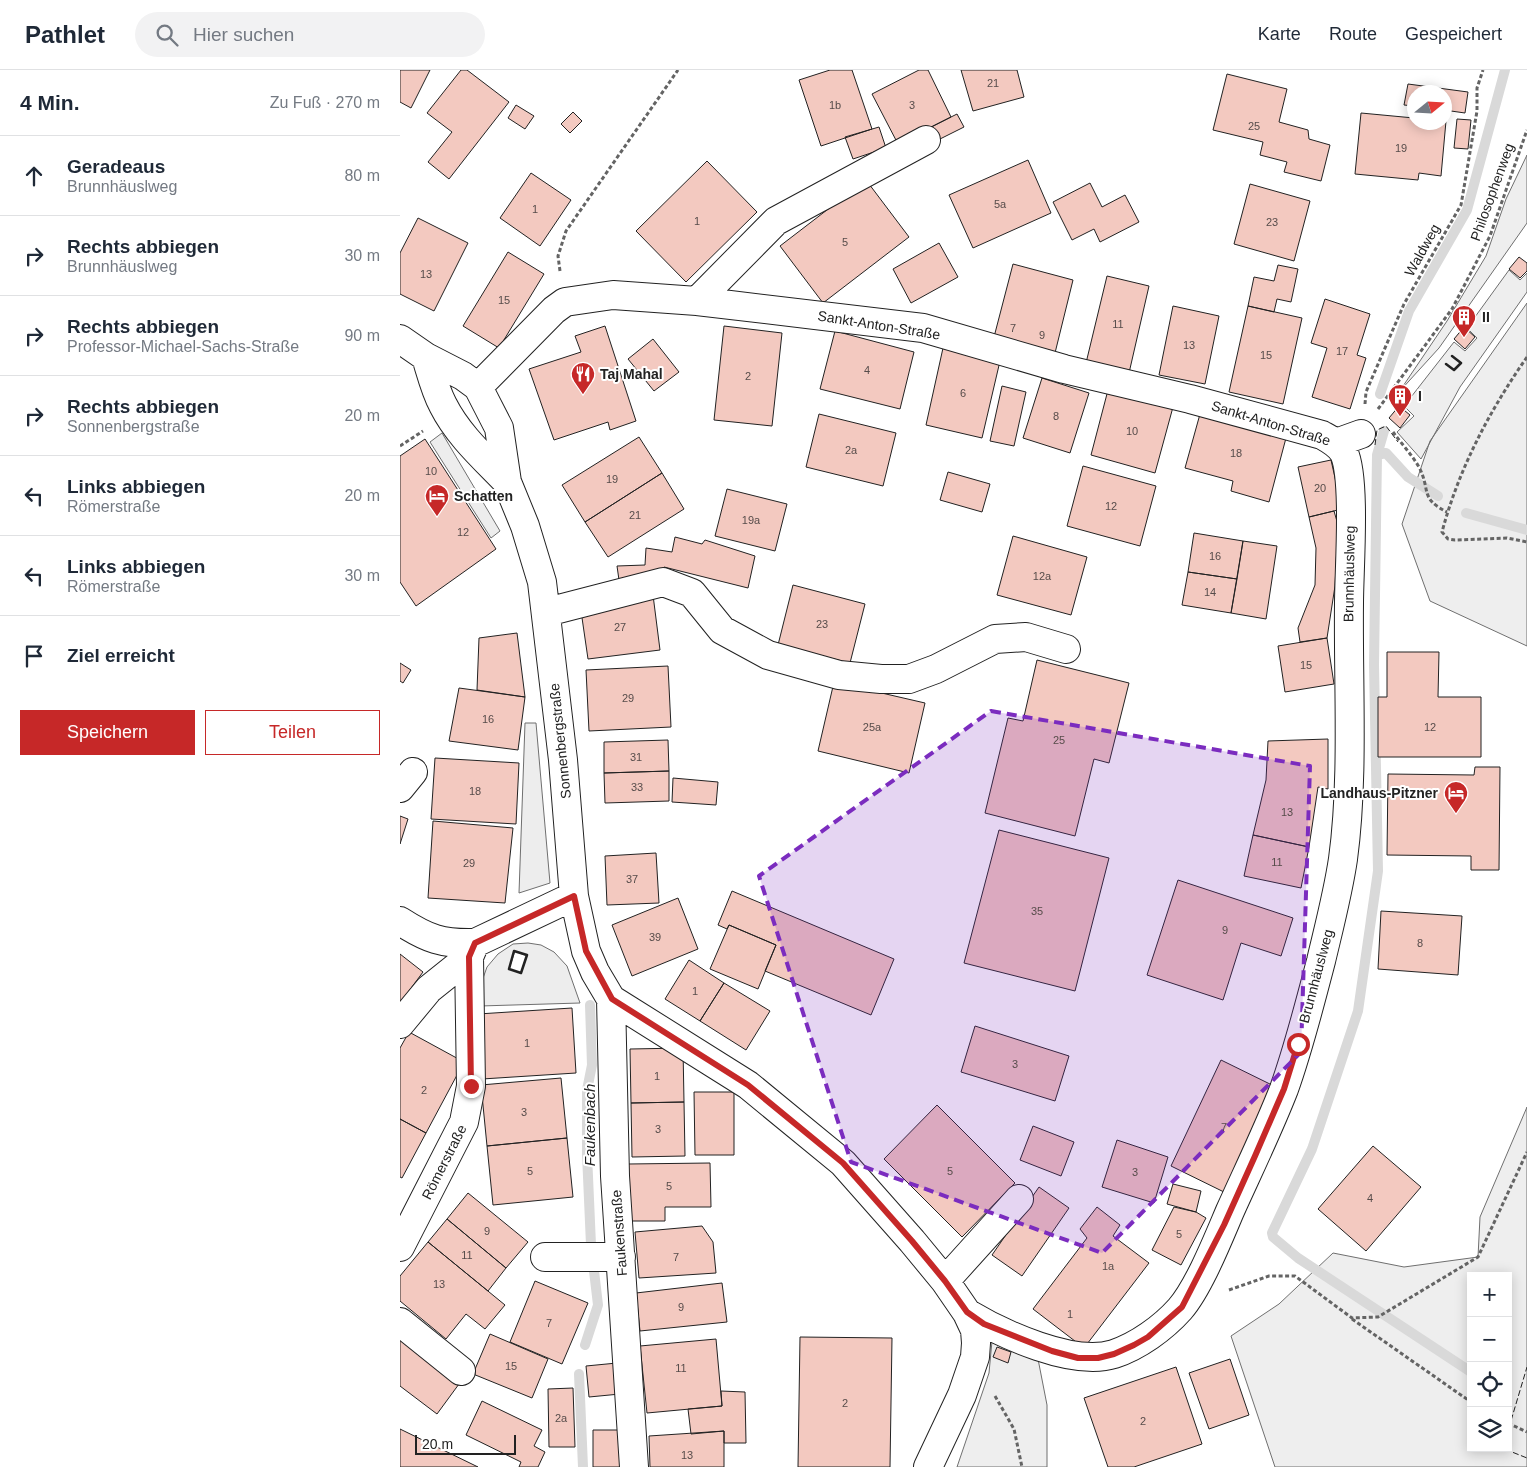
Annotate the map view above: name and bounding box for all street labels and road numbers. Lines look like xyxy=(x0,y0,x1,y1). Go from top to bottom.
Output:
street label: Philosophenweg xyxy=(1467,141,1517,243)
street label: Waldweg xyxy=(1401,221,1443,279)
street label: Sankt-Anton-Straße xyxy=(817,307,942,343)
street label: Sankt-Anton-Straße xyxy=(1209,397,1333,449)
street label: Brunnhäuslweg xyxy=(1340,526,1358,622)
street label: Sonnenbergstraße xyxy=(546,682,574,800)
street label: Brunnhäuslweg xyxy=(1296,927,1336,1025)
street label: Römerstraße xyxy=(418,1122,470,1202)
street label: Faukenstraße xyxy=(608,1189,630,1277)

